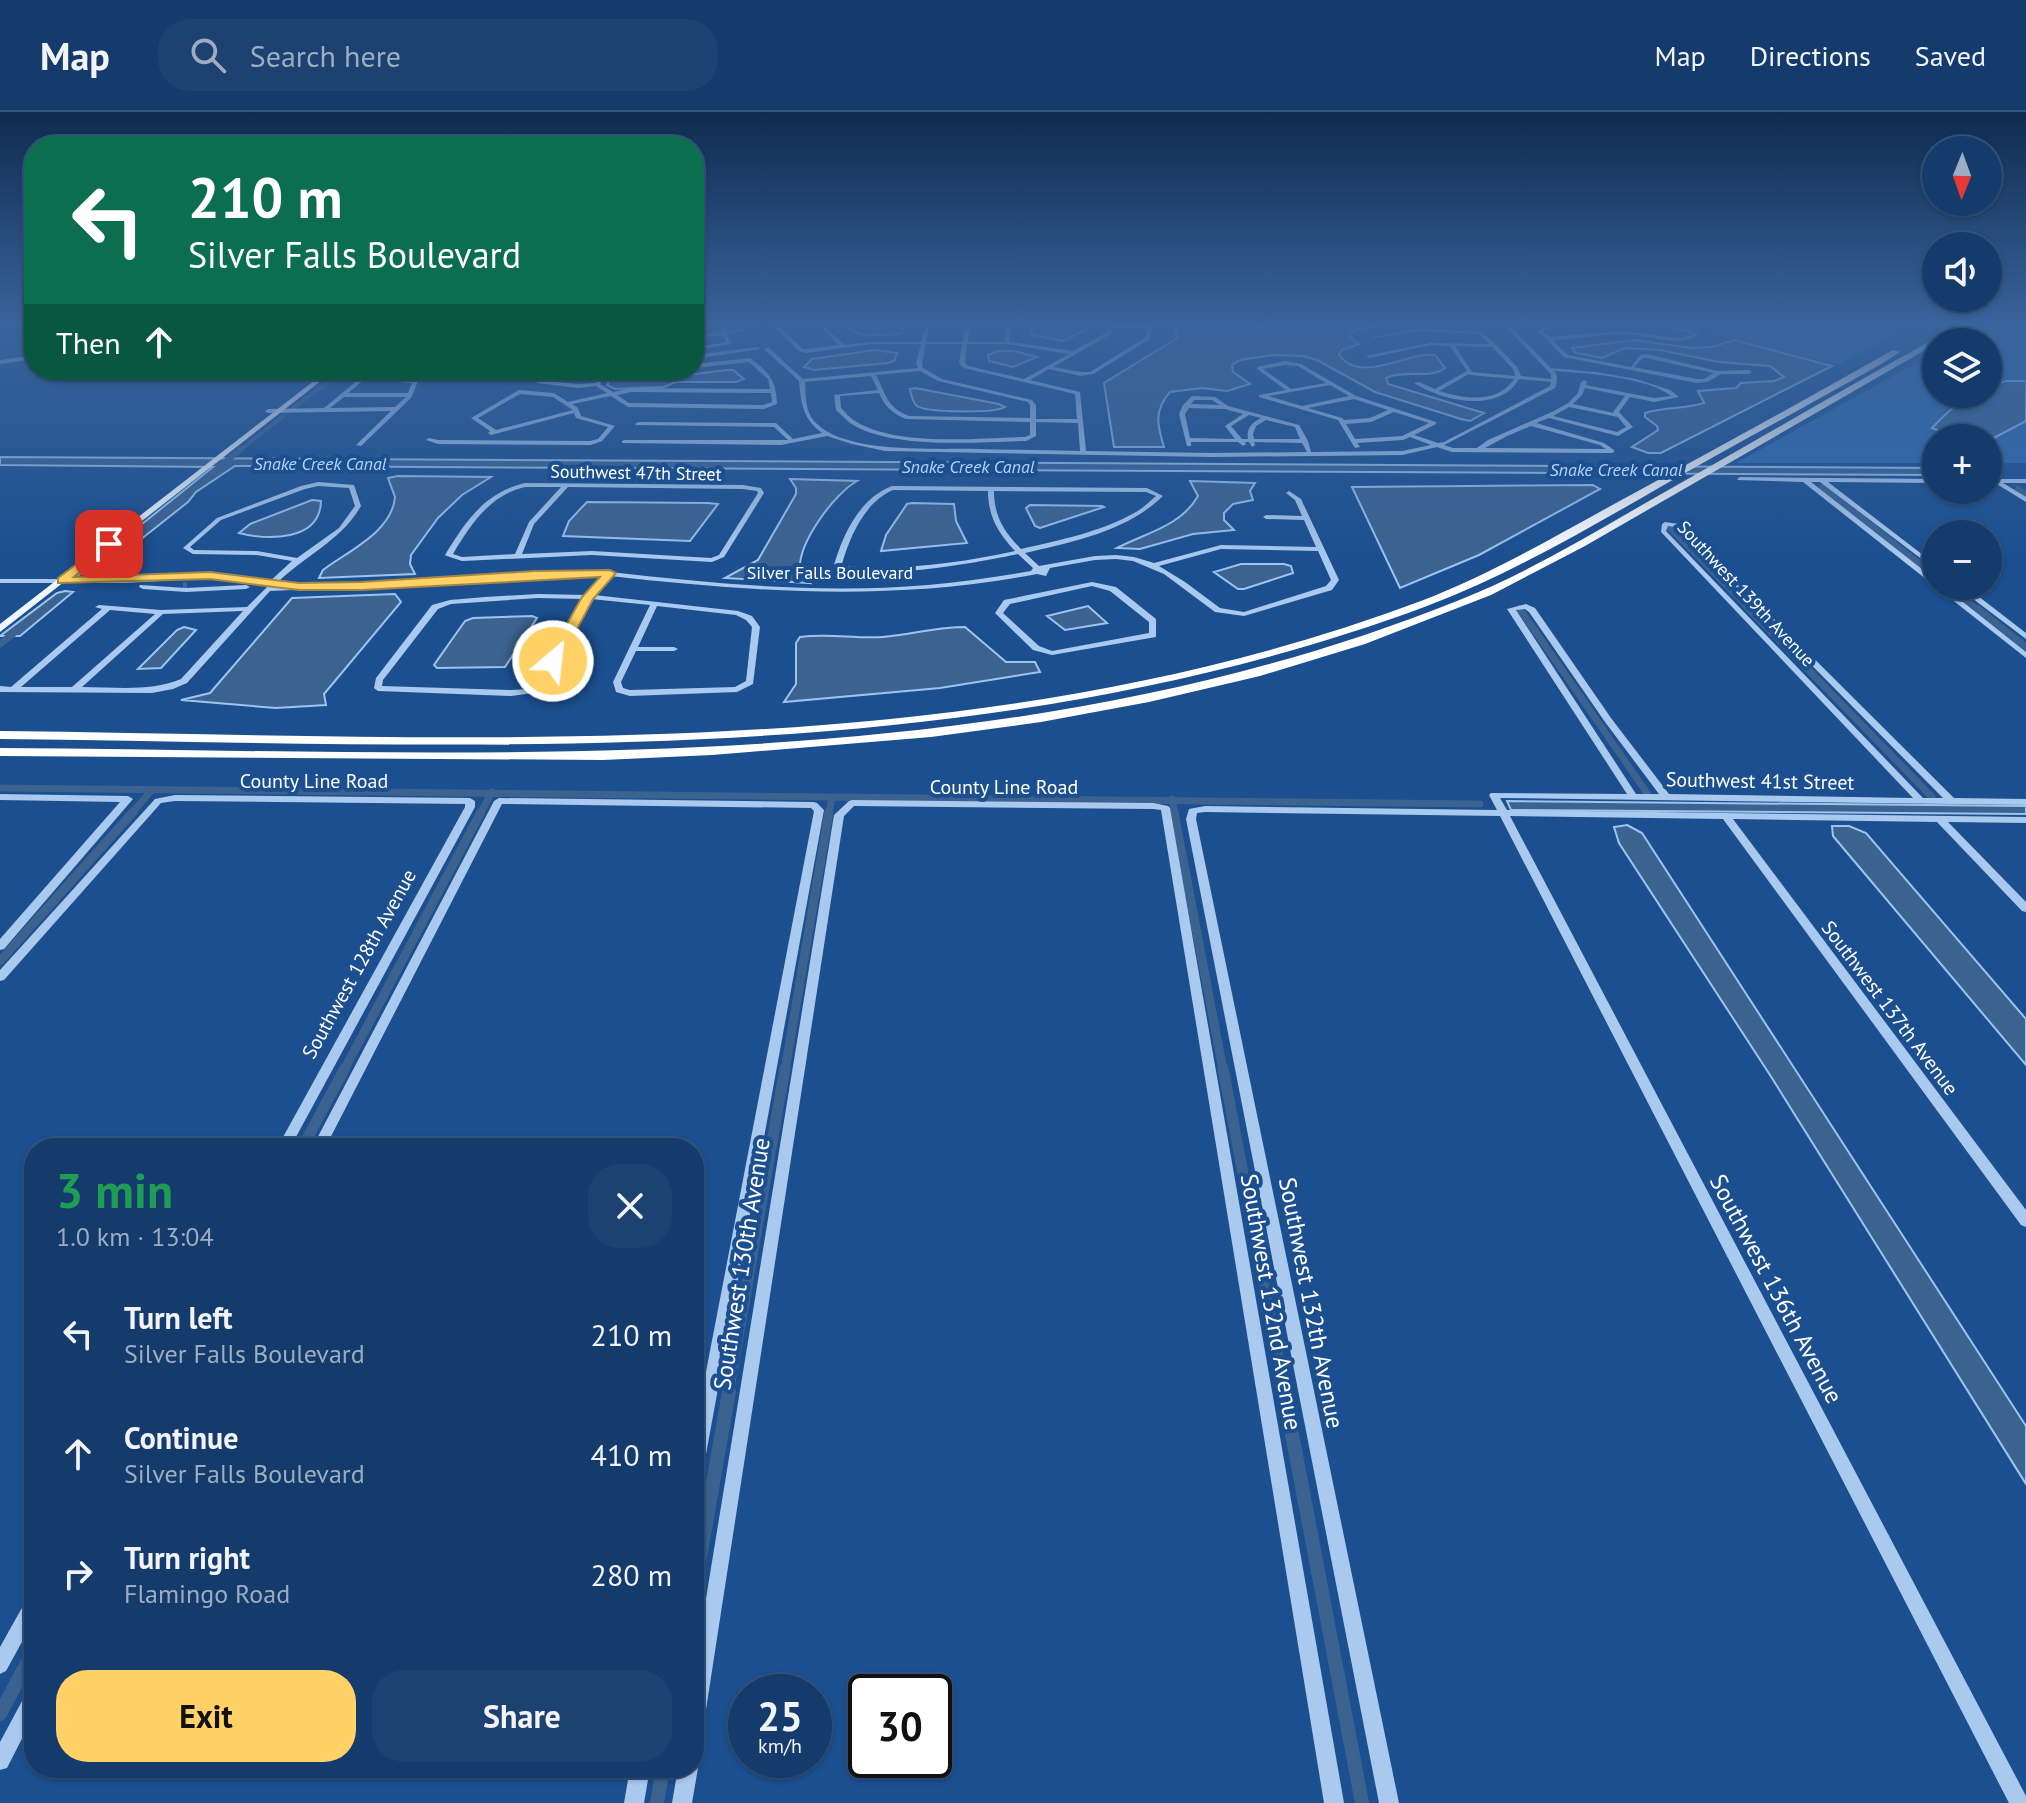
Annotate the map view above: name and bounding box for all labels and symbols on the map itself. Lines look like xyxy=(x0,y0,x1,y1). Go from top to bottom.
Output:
north arrow xyxy=(1922,136,2002,216)
water label: Snake Creek Canal xyxy=(253,452,387,475)
water label: Snake Creek Canal xyxy=(901,455,1035,478)
water label: Snake Creek Canal xyxy=(1549,458,1683,481)
street label: Southwest 47th Street xyxy=(550,460,722,485)
pin xyxy=(75,510,143,578)
street label: Southwest 139th Avenue xyxy=(1673,516,1820,671)
street label: Silver Falls Boulevard xyxy=(747,561,913,584)
position arrow xyxy=(511,619,595,703)
street label: Southwest 41st Street xyxy=(1666,766,1855,796)
street label: County Line Road xyxy=(240,768,388,794)
street label: County Line Road xyxy=(930,774,1078,800)
street label: Southwest 128th Avenue xyxy=(296,865,422,1063)
street label: Southwest 137th Avenue xyxy=(1816,915,1964,1101)
street label: Southwest 130th Avenue xyxy=(706,1136,777,1392)
street label: Southwest 136th Avenue xyxy=(1703,1169,1850,1409)
street label: Southwest 132nd Avenue xyxy=(1234,1171,1309,1433)
street label: Southwest 132th Avenue xyxy=(1272,1175,1351,1431)
speed limit sign: 30 xyxy=(848,1674,952,1778)

